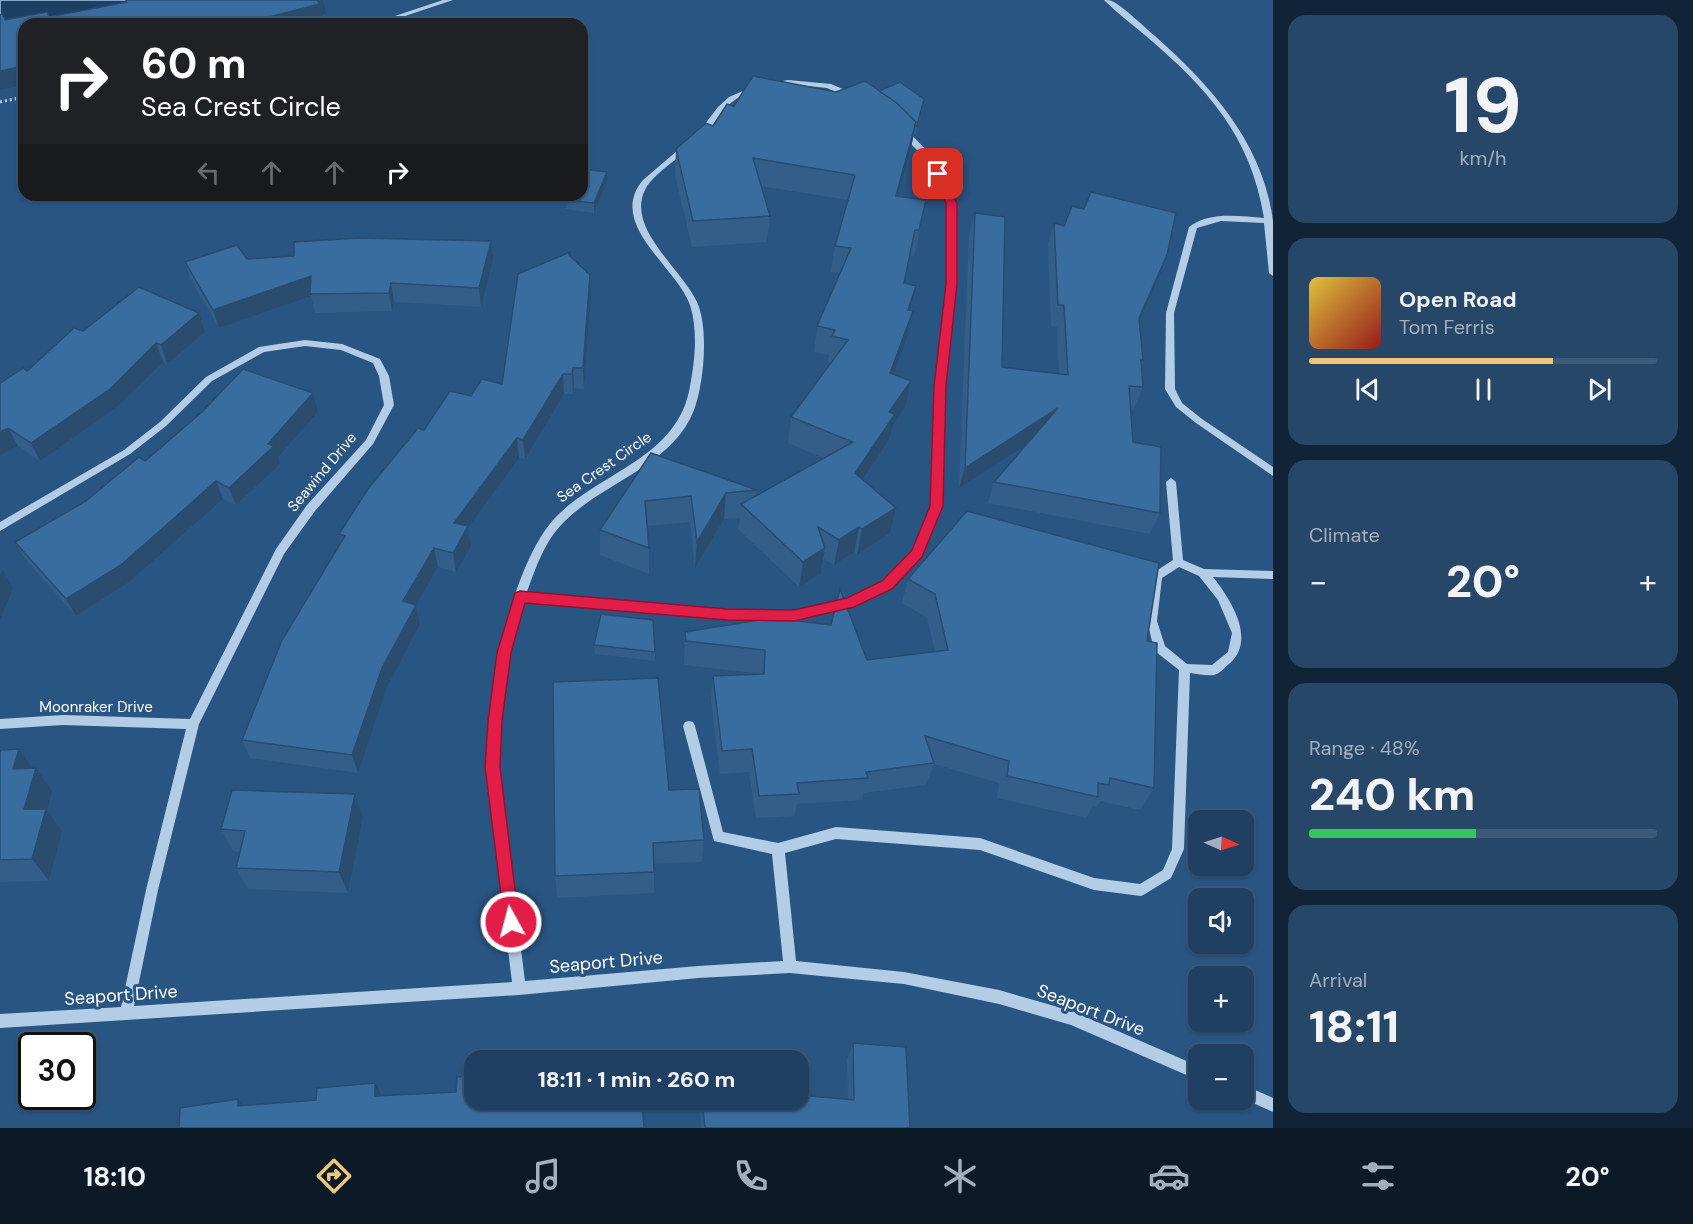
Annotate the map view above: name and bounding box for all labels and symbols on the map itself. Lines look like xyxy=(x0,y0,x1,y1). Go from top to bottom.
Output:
pin xyxy=(912,148,963,199)
street label: Sea Crest Circle xyxy=(553,427,655,507)
street label: Seawind Drive xyxy=(283,428,361,516)
street label: Moonraker Drive xyxy=(39,697,153,717)
north arrow xyxy=(1188,810,1254,876)
position arrow xyxy=(479,890,543,954)
street label: Seaport Drive xyxy=(548,945,664,979)
street label: Seaport Drive xyxy=(1034,978,1148,1042)
street label: Seaport Drive xyxy=(64,979,178,1011)
speed limit sign: 30 xyxy=(18,1032,96,1110)

